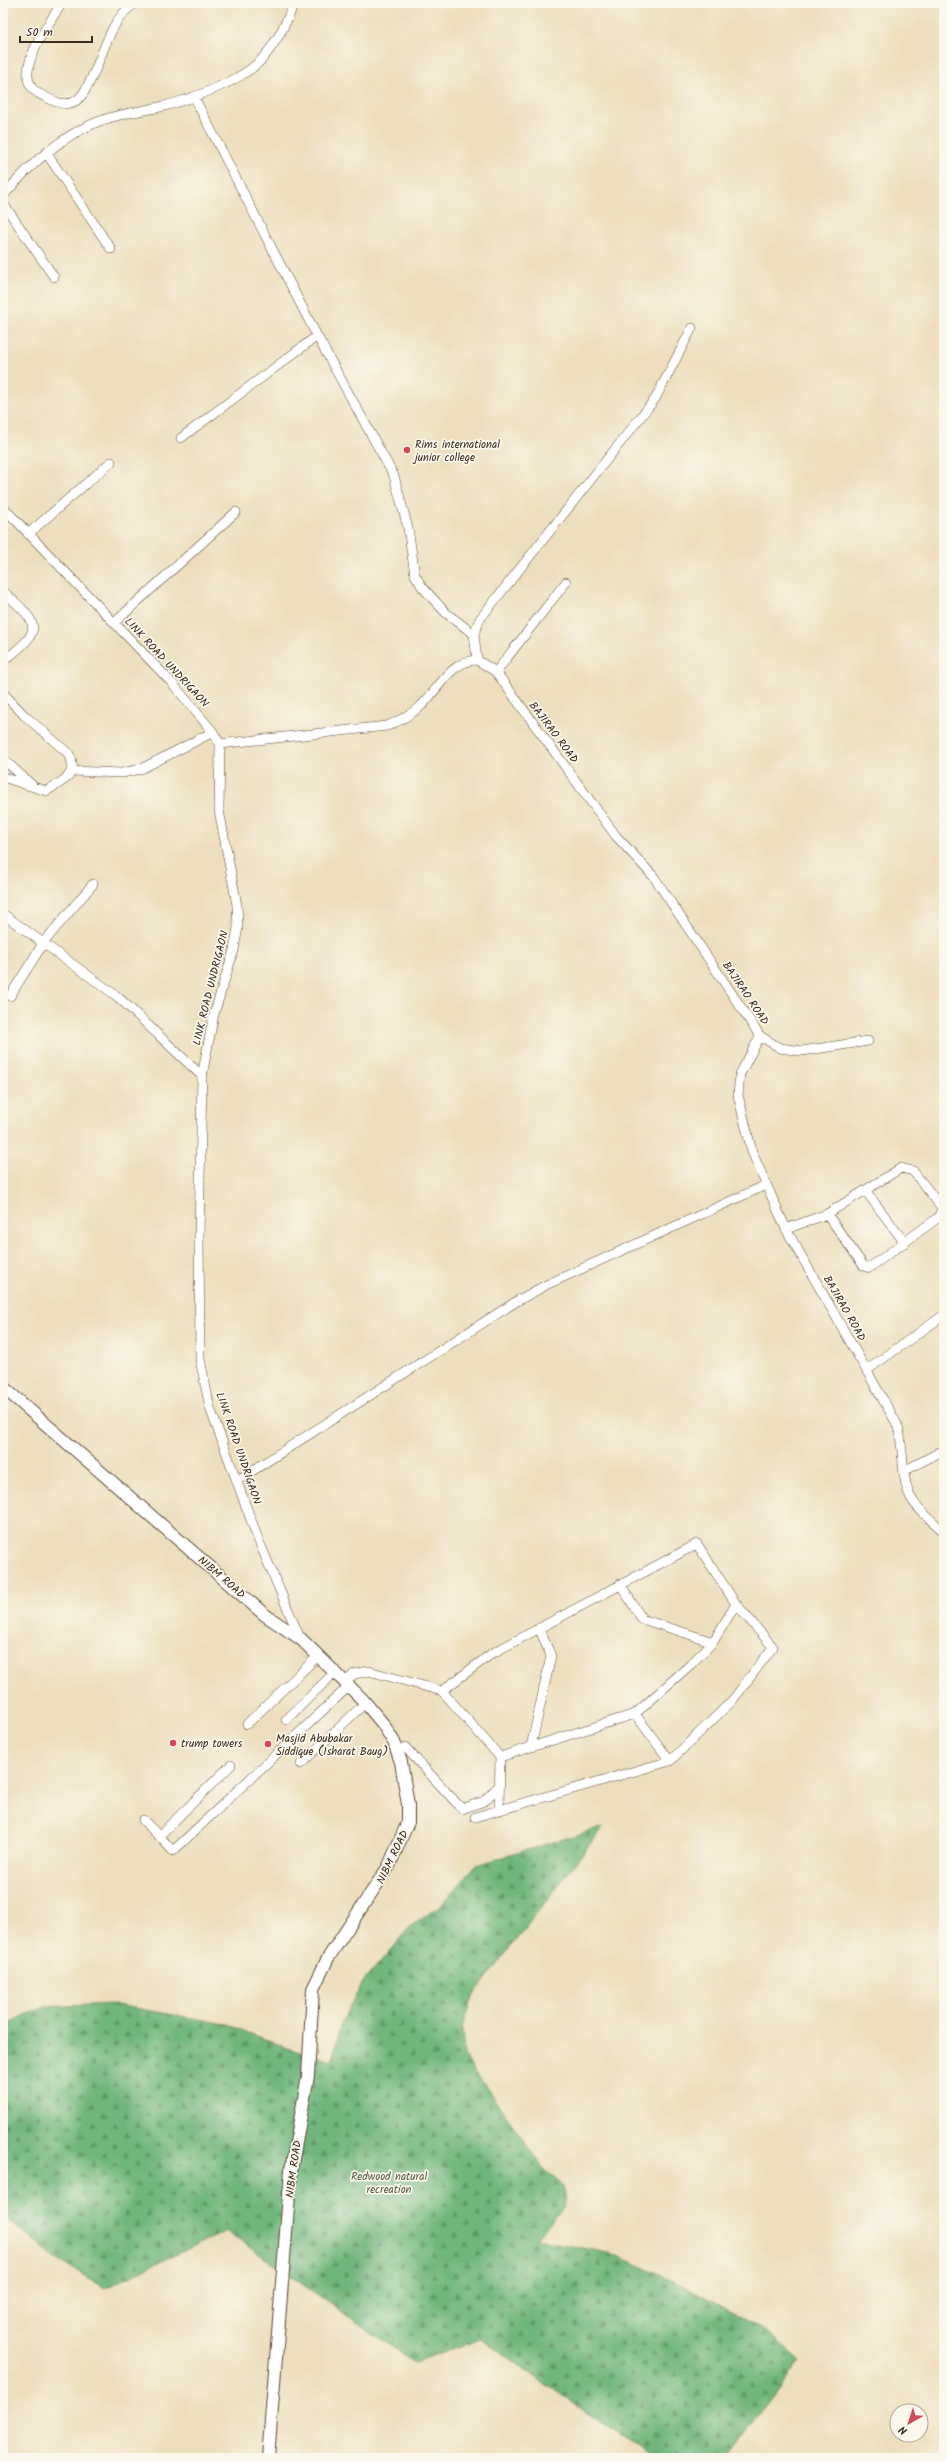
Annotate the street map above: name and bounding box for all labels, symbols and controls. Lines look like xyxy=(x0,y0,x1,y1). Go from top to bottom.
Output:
scale bar xyxy=(20,18,92,44)
text: 50 m xyxy=(26,23,53,42)
place label: Rims international junior college xyxy=(412,436,500,467)
marker: Rims international junior college xyxy=(402,445,412,455)
street label: LINK ROAD UNDRIGAON xyxy=(120,614,213,712)
street label: BAJIRAO ROAD xyxy=(524,698,582,767)
street label: LINK ROAD UNDRIGAON xyxy=(188,928,234,1048)
street label: BAJIRAO ROAD xyxy=(717,958,773,1029)
street label: BAJIRAO ROAD xyxy=(818,1272,870,1345)
street label: LINK ROAD UNDRIGAON xyxy=(210,1390,266,1507)
street label: NIBM ROAD xyxy=(194,1552,249,1604)
place label: Masjid Abubakar Siddique (Isharat Baug) xyxy=(276,1730,388,1761)
place label: trump towers xyxy=(181,1735,243,1753)
marker: trump towers xyxy=(168,1738,178,1748)
marker: Masjid Abubakar Siddique (Isharat Baug) xyxy=(263,1739,273,1749)
street label: NIBM ROAD xyxy=(372,1827,414,1887)
street label: NIBM ROAD xyxy=(281,2139,307,2199)
park label: Redwood natural recreation xyxy=(351,2168,427,2199)
north arrow xyxy=(889,2403,929,2443)
text: N xyxy=(895,2421,912,2439)

